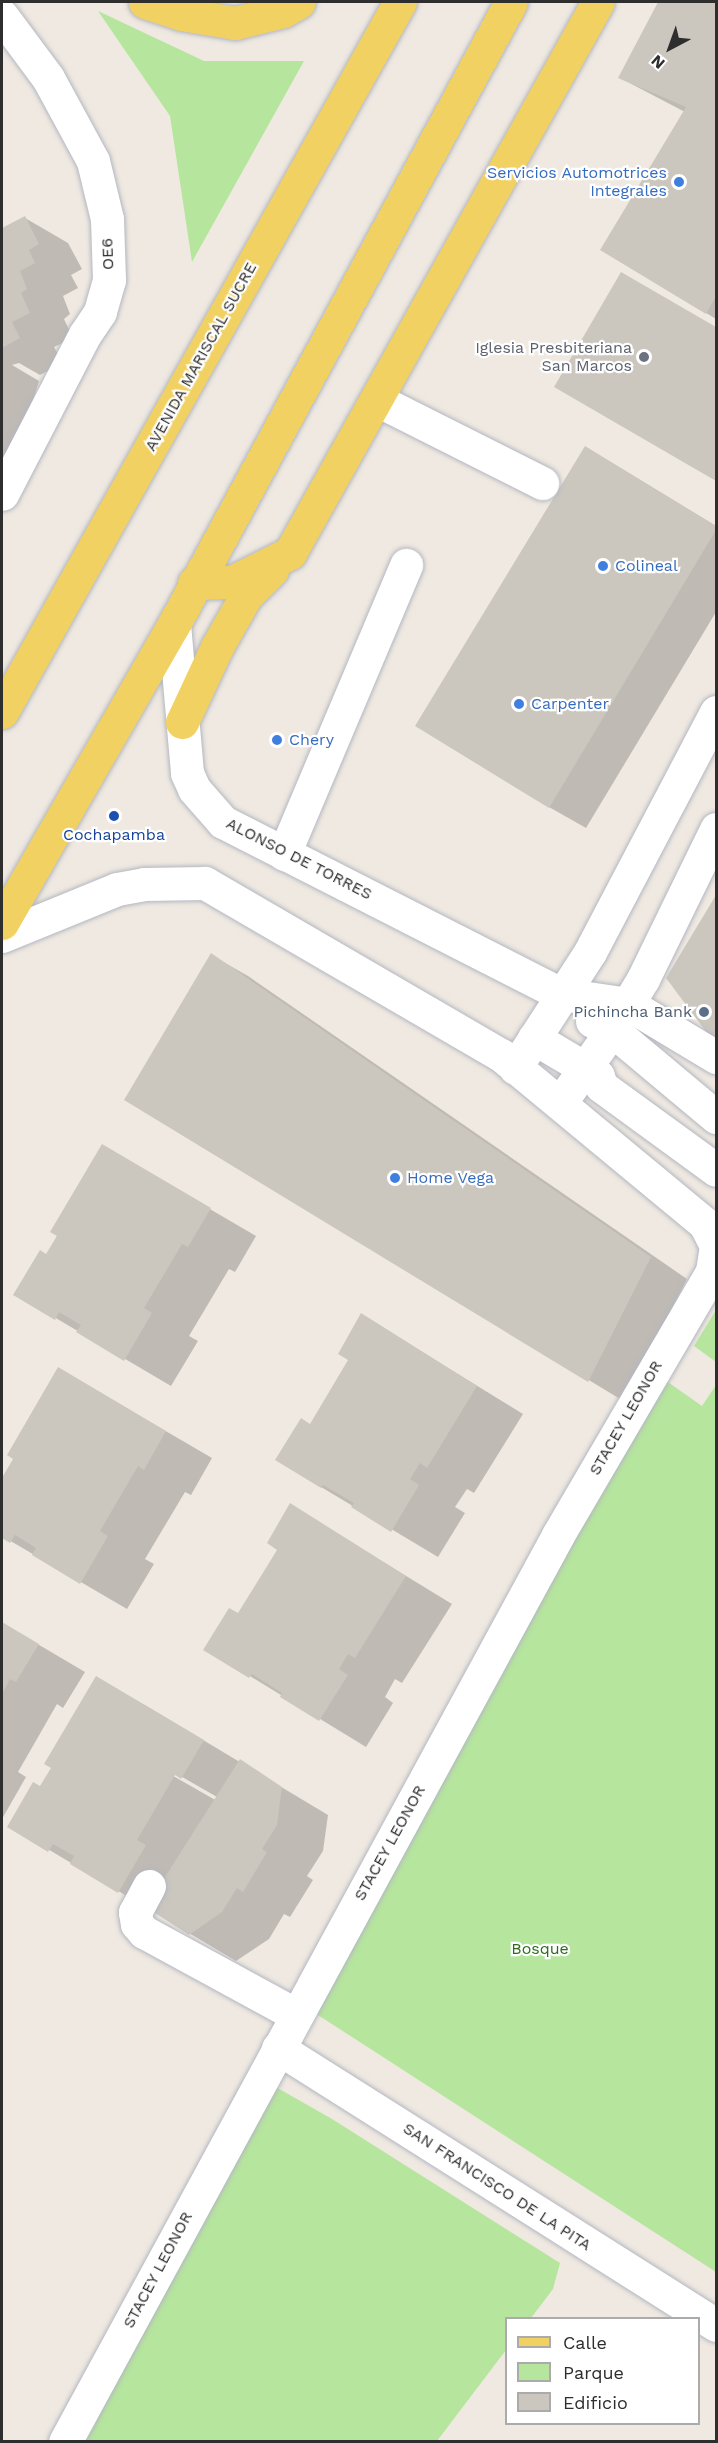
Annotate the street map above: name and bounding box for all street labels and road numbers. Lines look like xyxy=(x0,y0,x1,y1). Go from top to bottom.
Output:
street label: OE6 xyxy=(98,238,118,270)
street label: AVENIDA MARISCAL SUCRE xyxy=(141,259,261,455)
street label: ALONSO DE TORRES xyxy=(223,814,375,904)
street label: STACEY LEONOR xyxy=(585,1357,667,1479)
street label: STACEY LEONOR xyxy=(350,1782,430,1904)
street label: SAN FRANCISCO DE LA PITA xyxy=(399,2119,595,2255)
street label: STACEY LEONOR xyxy=(119,2208,197,2332)

